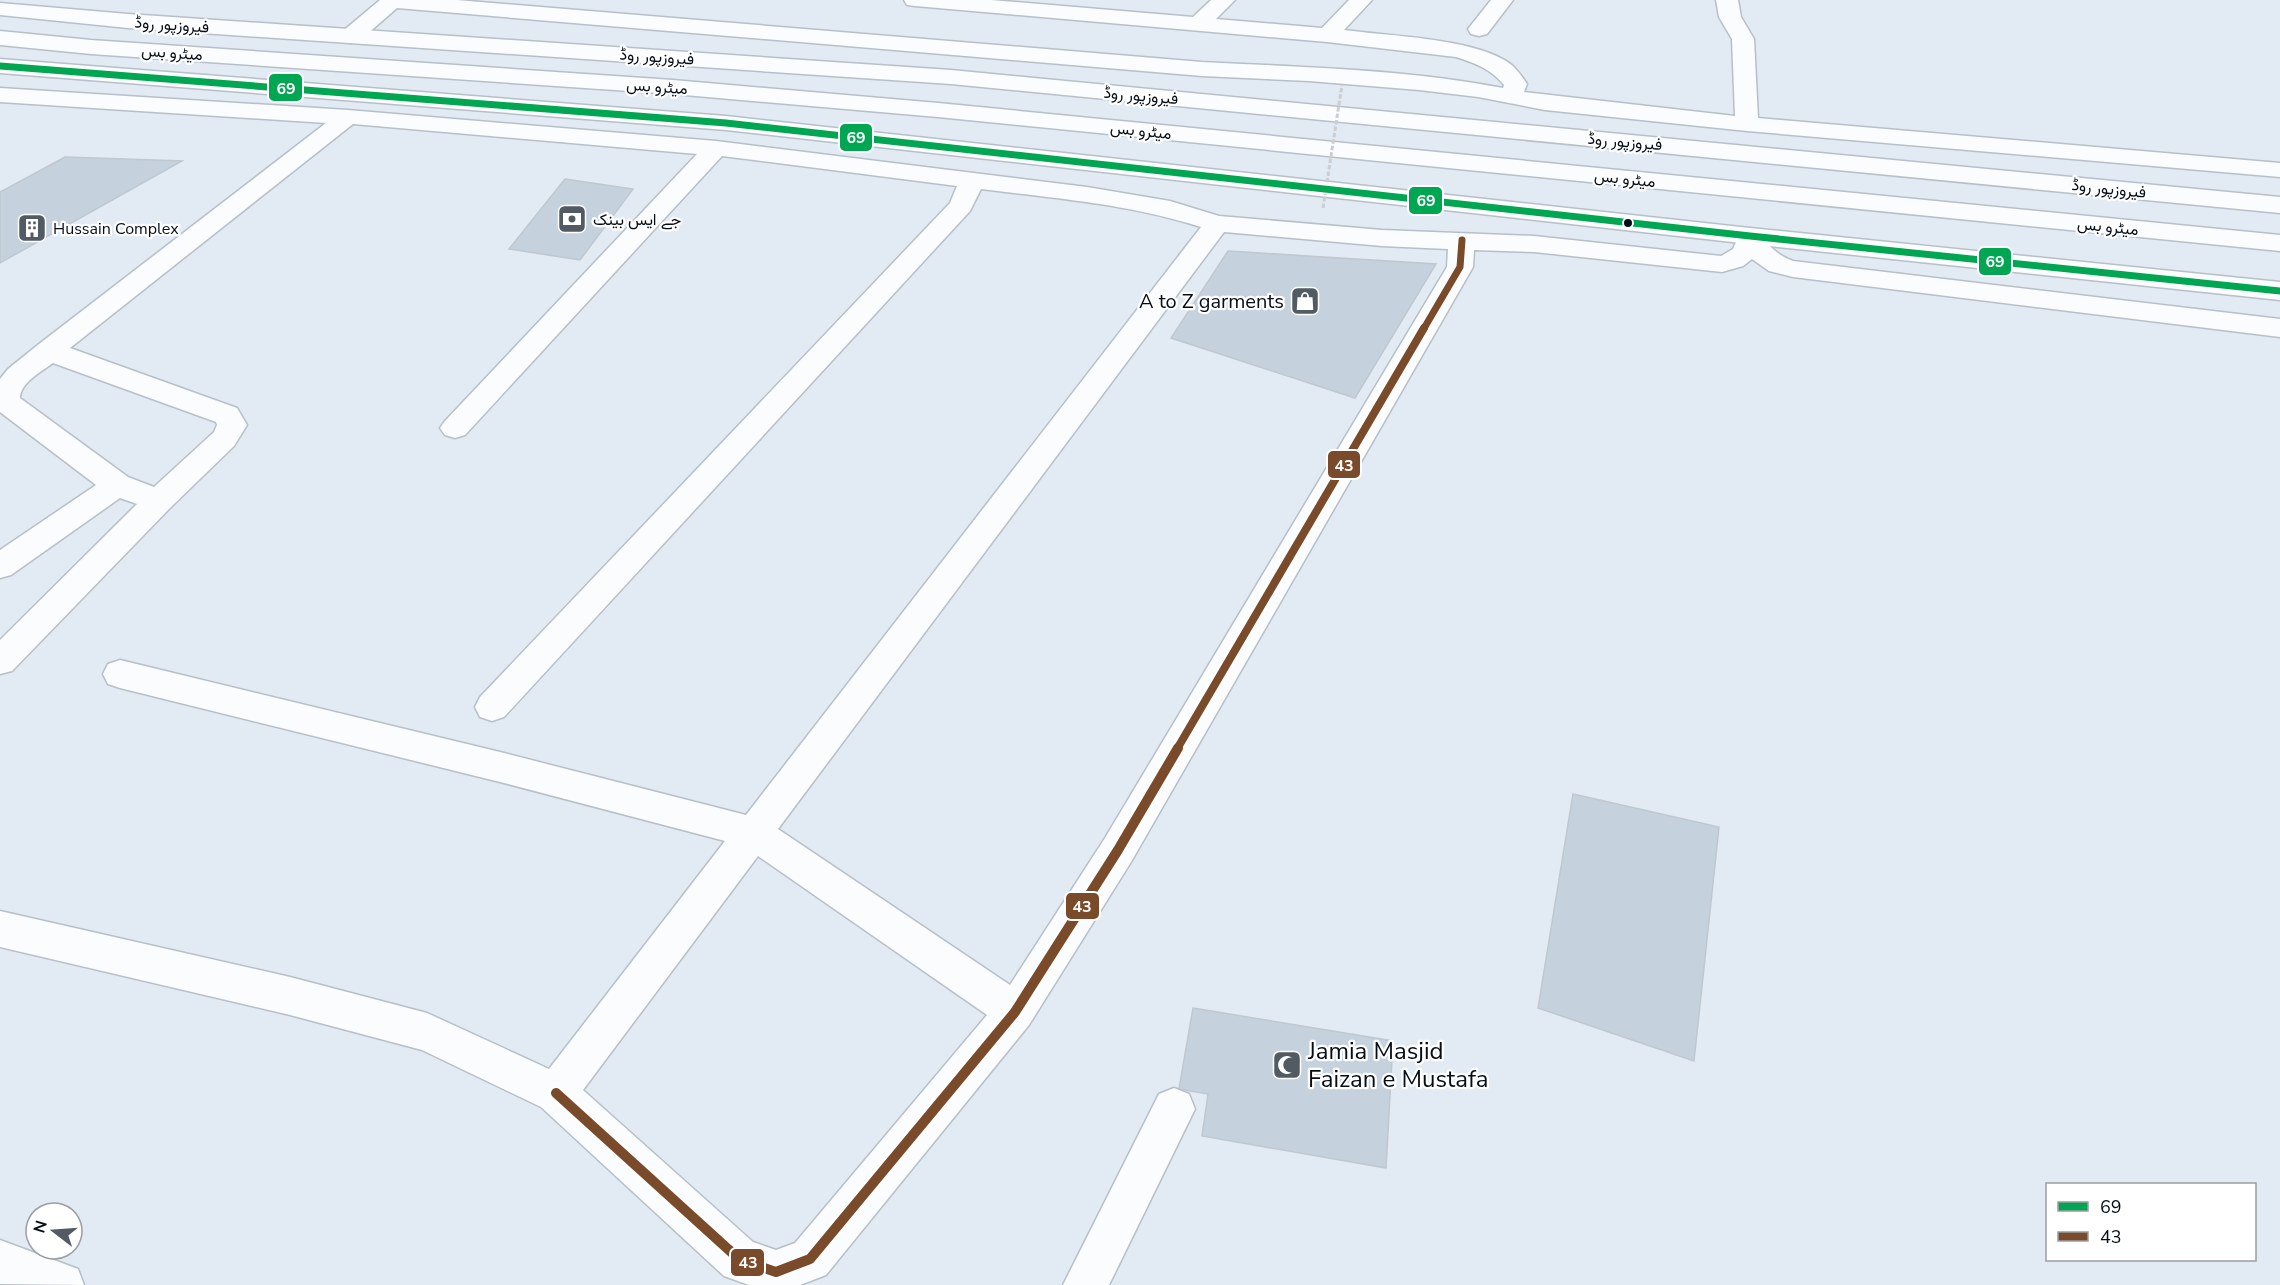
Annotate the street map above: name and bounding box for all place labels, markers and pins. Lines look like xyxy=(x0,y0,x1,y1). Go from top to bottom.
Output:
bank icon: جے ایس بینک xyxy=(556,203,588,235)
place label: جے ایس بینک xyxy=(593,209,682,231)
building icon: Hussain Complex xyxy=(16,212,48,244)
unlabelled marker xyxy=(1622,217,1634,229)
place label: Hussain Complex xyxy=(53,218,179,240)
shop icon: A to Z garments xyxy=(1289,285,1321,317)
place label: A to Z garments xyxy=(1139,288,1284,315)
place label: Jamia Masjid Faizan e Mustafa xyxy=(1307,1035,1489,1095)
mosque icon: Jamia Masjid Faizan e Mustafa xyxy=(1271,1049,1303,1081)

